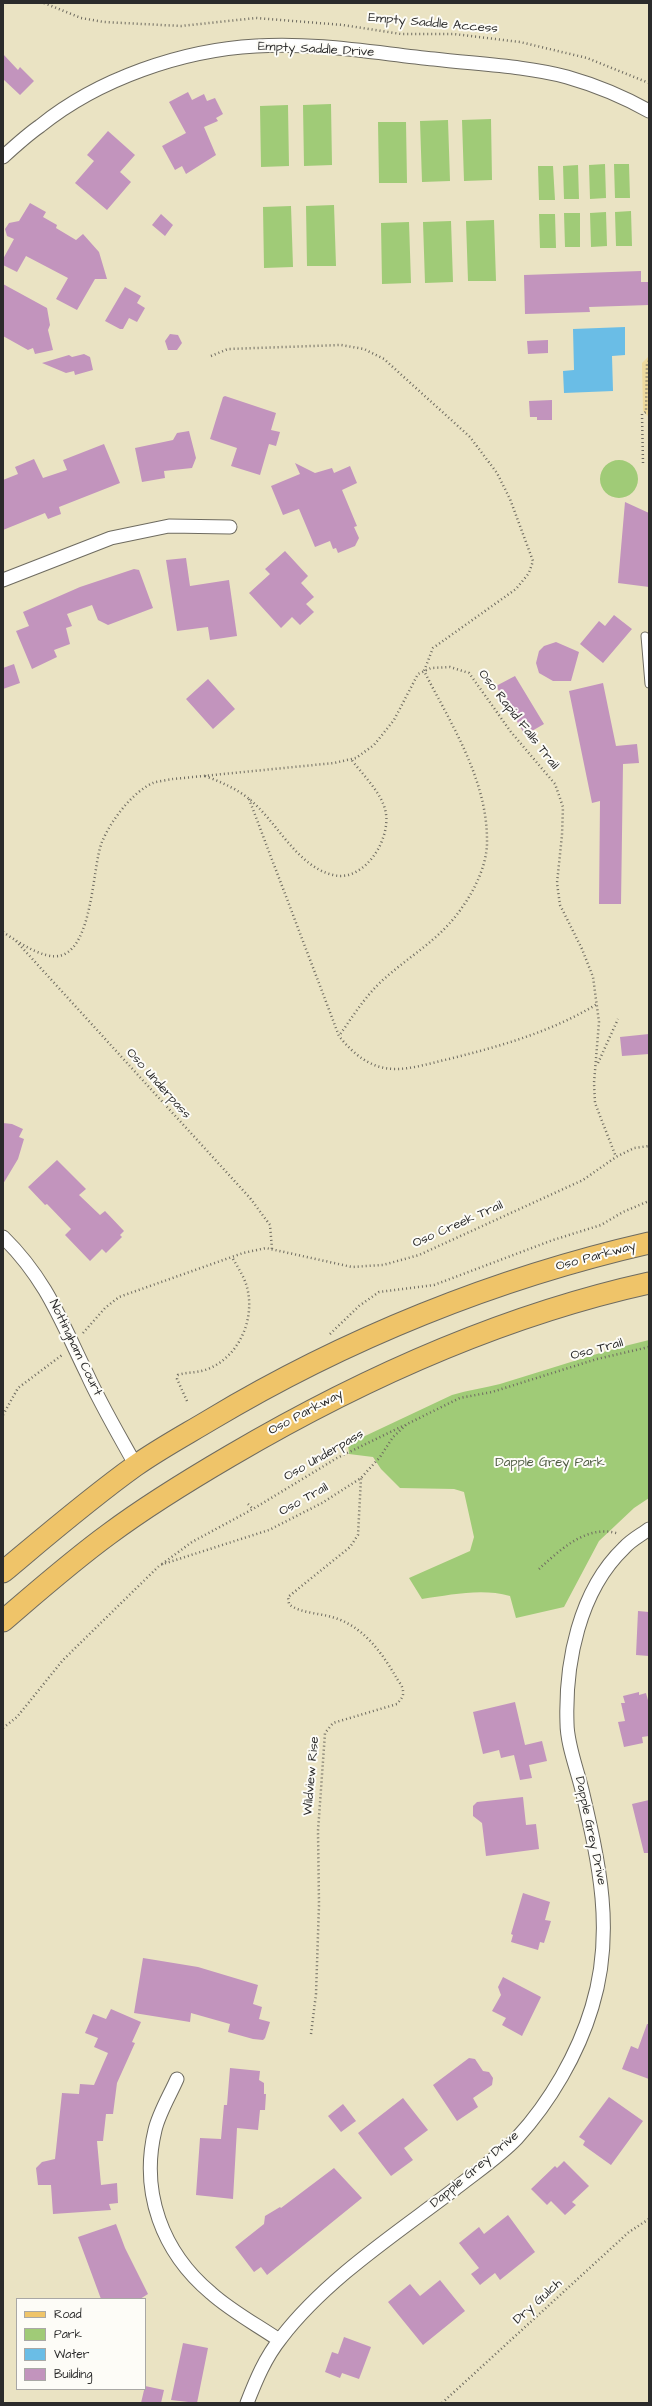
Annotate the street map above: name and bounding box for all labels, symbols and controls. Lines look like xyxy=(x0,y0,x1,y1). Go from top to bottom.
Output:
street label: Empty Saddle Access xyxy=(368,11,498,37)
street label: Empty Saddle Drive xyxy=(257,39,375,61)
street label: Oso Rapid Falls Trail xyxy=(474,667,562,773)
street label: Oso Underpass xyxy=(122,1046,194,1122)
street label: Oso Creek Trail xyxy=(410,1198,506,1252)
street label: Oso Parkway xyxy=(554,1239,638,1275)
street label: Nottingham Court xyxy=(45,1297,105,1399)
street label: Oso Trail xyxy=(569,1336,625,1364)
street label: Oso Parkway xyxy=(266,1387,346,1439)
street label: Oso Underpass xyxy=(281,1427,367,1485)
park label: Dapple Grey Park xyxy=(495,1455,605,1471)
street label: Oso Trail xyxy=(277,1480,331,1520)
street label: Wildview Rise xyxy=(301,1736,323,1816)
street label: Dapple Grey Drive xyxy=(571,1775,609,1887)
street label: Dapple Grey Drive xyxy=(428,2128,522,2212)
street label: Dry Gulch xyxy=(510,2276,566,2328)
legend xyxy=(16,2298,146,2390)
text: Road xyxy=(54,2306,82,2323)
text: Park xyxy=(54,2326,82,2343)
text: Water xyxy=(54,2346,89,2363)
text: Building xyxy=(54,2366,92,2383)

